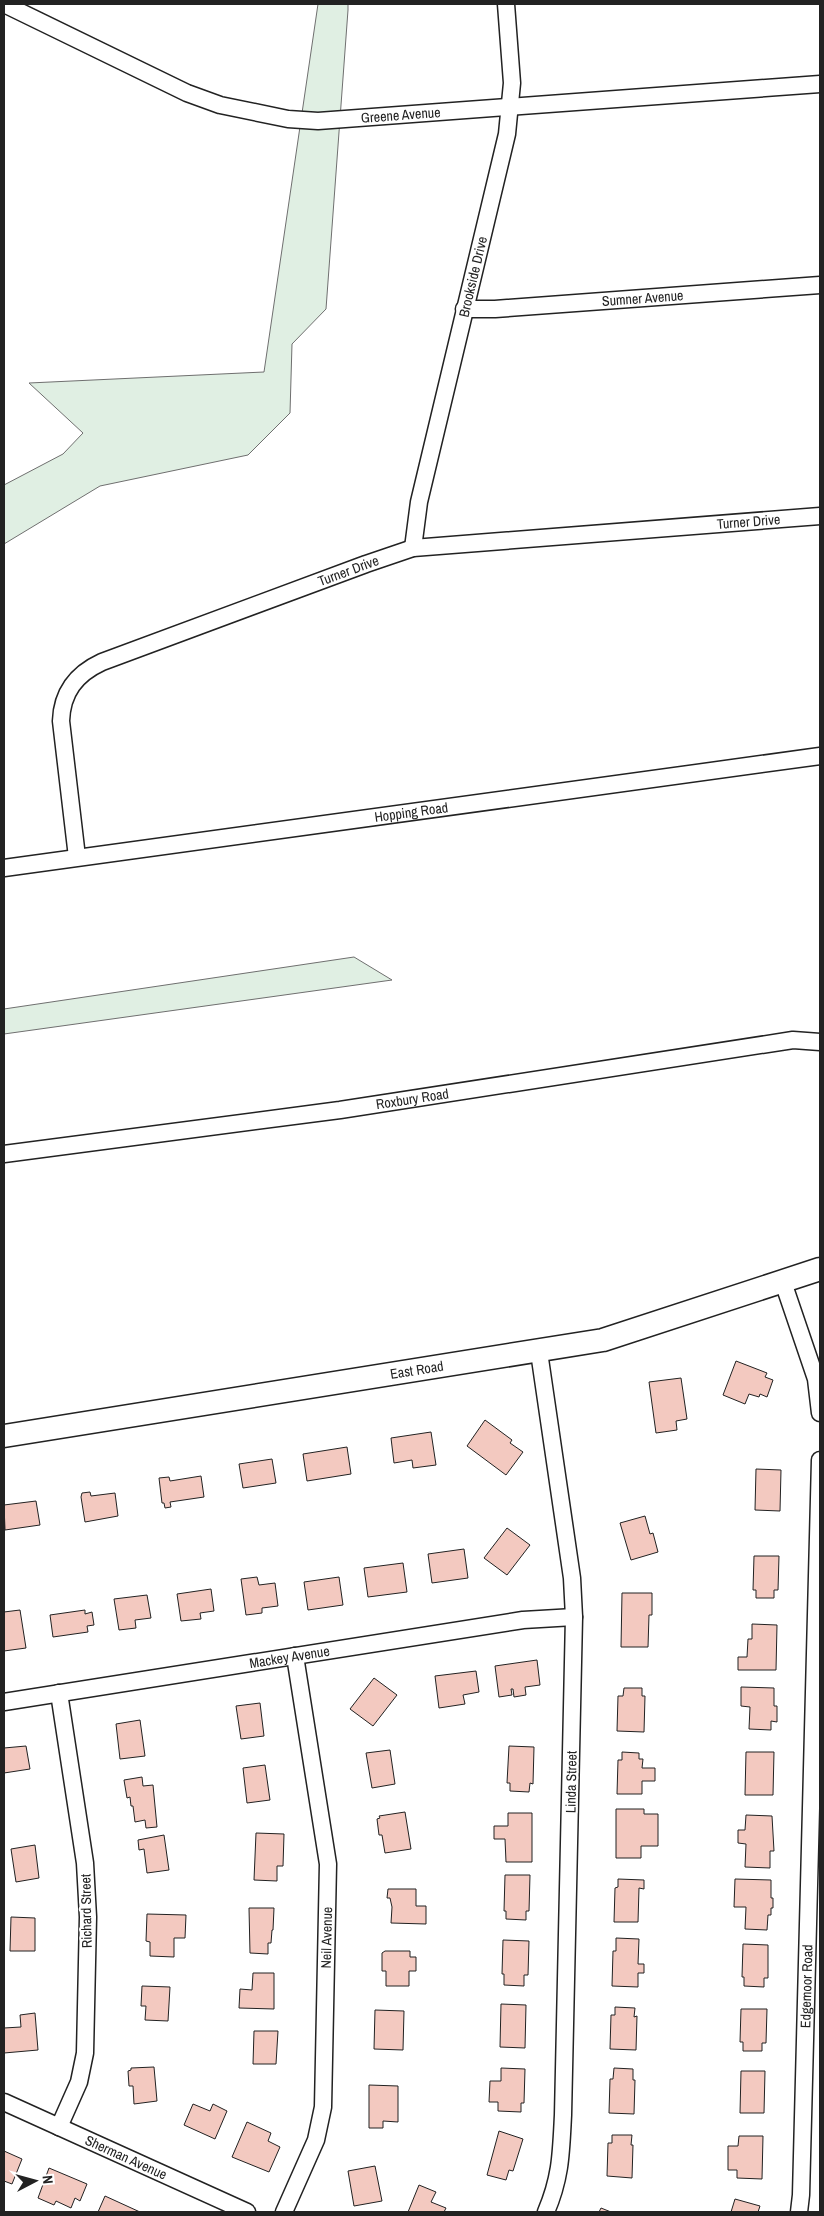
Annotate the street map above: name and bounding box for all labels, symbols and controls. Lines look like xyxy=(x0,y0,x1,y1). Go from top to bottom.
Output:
street label: Greene Avenue xyxy=(360,103,441,127)
street label: Brookside Drive xyxy=(455,235,491,319)
street label: Sumner Avenue xyxy=(601,286,684,310)
street label: Turner Drive xyxy=(716,510,781,533)
street label: Turner Drive xyxy=(315,551,381,590)
street label: Hopping Road xyxy=(373,798,449,826)
street label: Roxbury Road xyxy=(375,1084,450,1113)
street label: East Road xyxy=(389,1357,445,1383)
street label: Mackey Avenue xyxy=(248,1642,331,1672)
street label: Linda Street xyxy=(561,1751,581,1813)
street label: Richard Street xyxy=(76,1874,96,1948)
street label: Neil Avenue xyxy=(317,1906,336,1969)
street label: Edgemoor Road xyxy=(796,1944,816,2028)
street label: Sherman Avenue xyxy=(82,2131,170,2184)
north arrow xyxy=(10,2156,60,2206)
text: N xyxy=(39,2175,57,2185)

